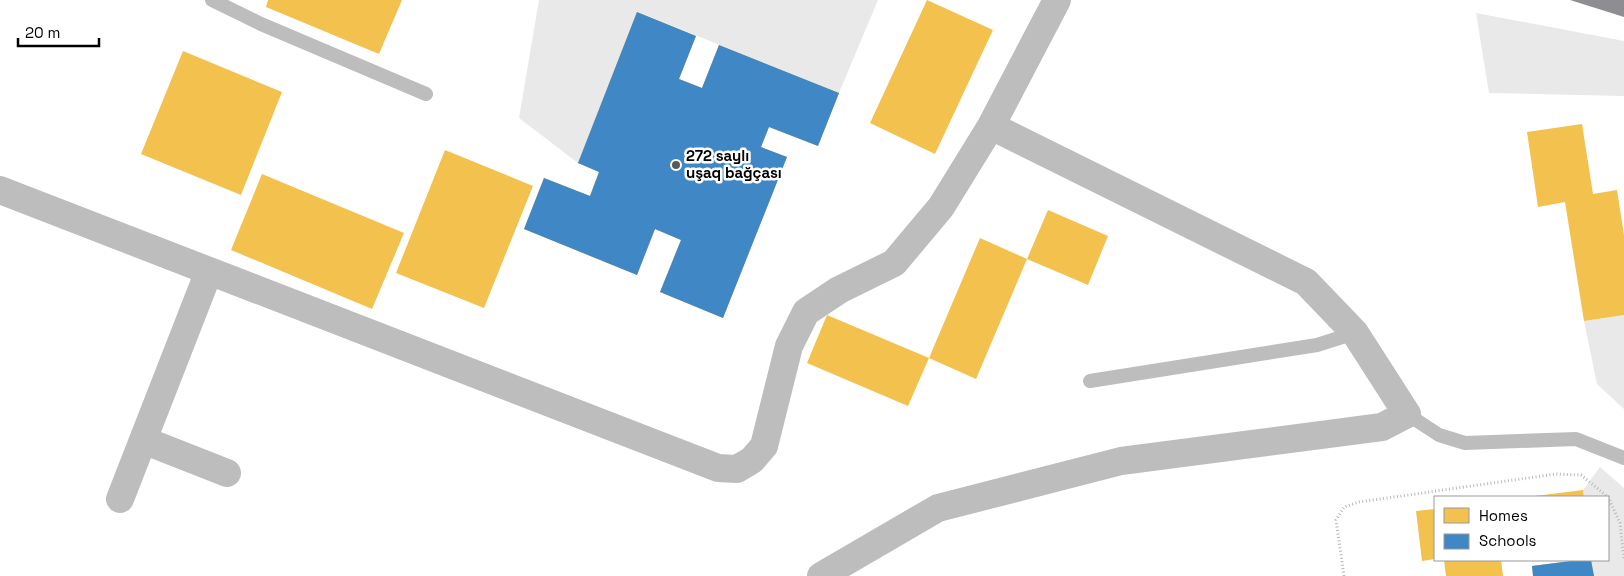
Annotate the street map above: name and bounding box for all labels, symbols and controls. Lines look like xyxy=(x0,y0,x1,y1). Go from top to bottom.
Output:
scale bar xyxy=(18,15,99,47)
text: 20 m xyxy=(25,23,60,42)
place label: 272 saylı uşaq bağçası xyxy=(686,146,782,182)
marker: 272 saylı uşaq bağçası xyxy=(670,159,682,171)
legend xyxy=(1434,496,1609,561)
text: Homes xyxy=(1479,506,1528,525)
text: Schools xyxy=(1479,531,1537,550)

